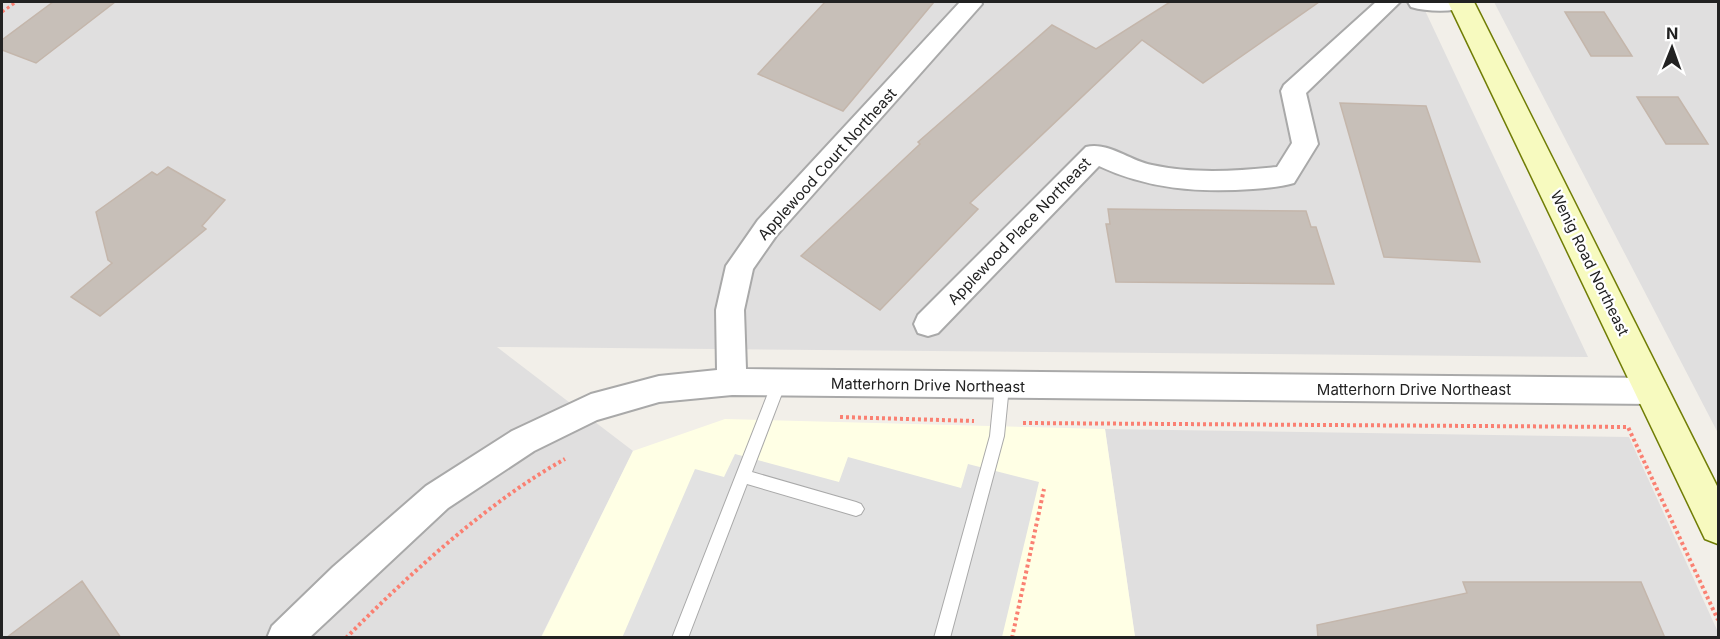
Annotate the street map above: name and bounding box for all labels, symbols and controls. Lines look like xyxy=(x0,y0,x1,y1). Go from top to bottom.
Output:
north arrow xyxy=(1642,18,1702,78)
text: N xyxy=(1666,23,1679,43)
street label: Applewood Court Northeast xyxy=(754,84,900,244)
street label: Applewood Place Northeast xyxy=(944,153,1094,309)
street label: Wenig Road Northeast xyxy=(1547,187,1633,339)
street label: Matterhorn Drive Northeast xyxy=(831,374,1025,396)
street label: Matterhorn Drive Northeast xyxy=(1317,380,1511,399)

